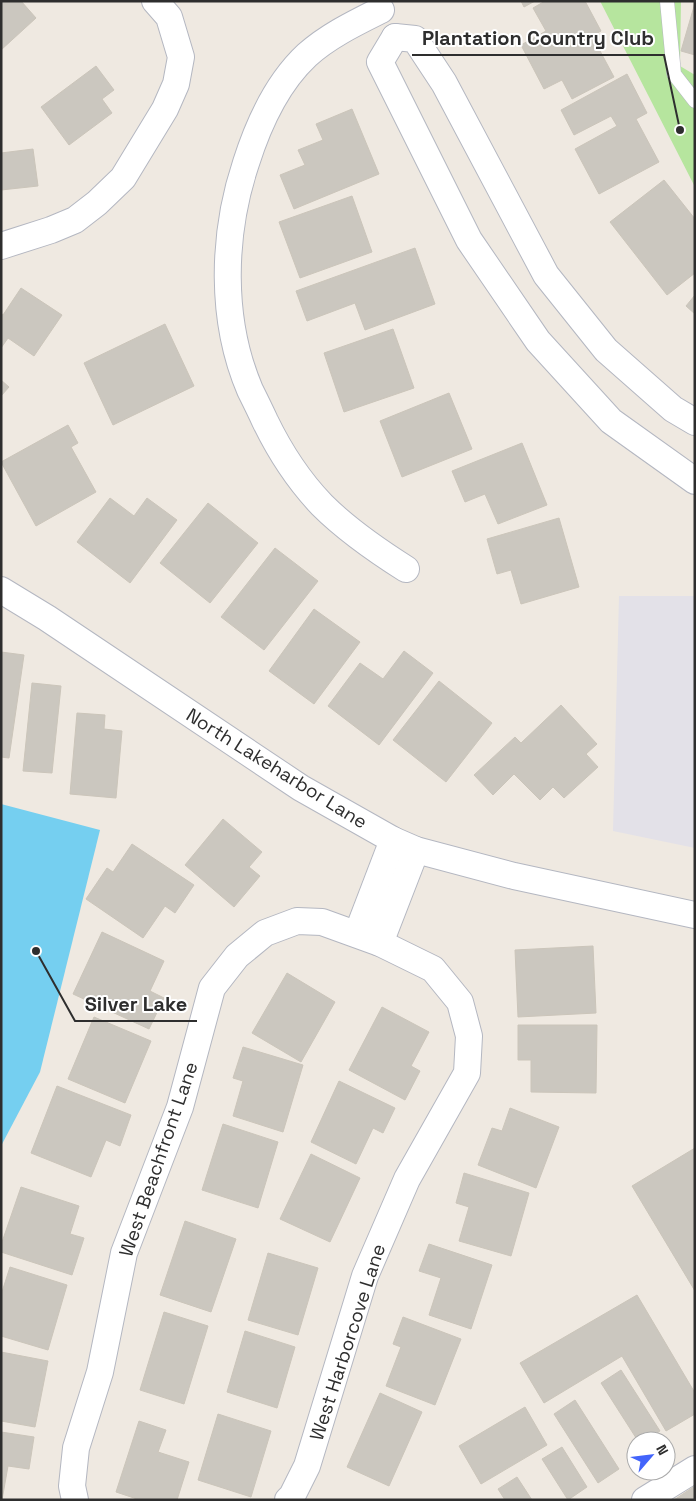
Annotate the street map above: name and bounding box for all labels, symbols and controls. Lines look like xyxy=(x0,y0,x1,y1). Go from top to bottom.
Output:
callout: Plantation Country Club xyxy=(412,20,664,55)
text: Plantation Country Club xyxy=(422,25,654,51)
street label: North Lakeharbor Lane xyxy=(181,702,372,834)
callout: Silver Lake xyxy=(75,986,197,1021)
text: Silver Lake xyxy=(85,991,187,1017)
street label: West Beachfront Lane xyxy=(113,1058,204,1260)
street label: West Harborcove Lane xyxy=(304,1241,391,1444)
north arrow xyxy=(626,1431,676,1481)
text: N xyxy=(652,1442,673,1458)

